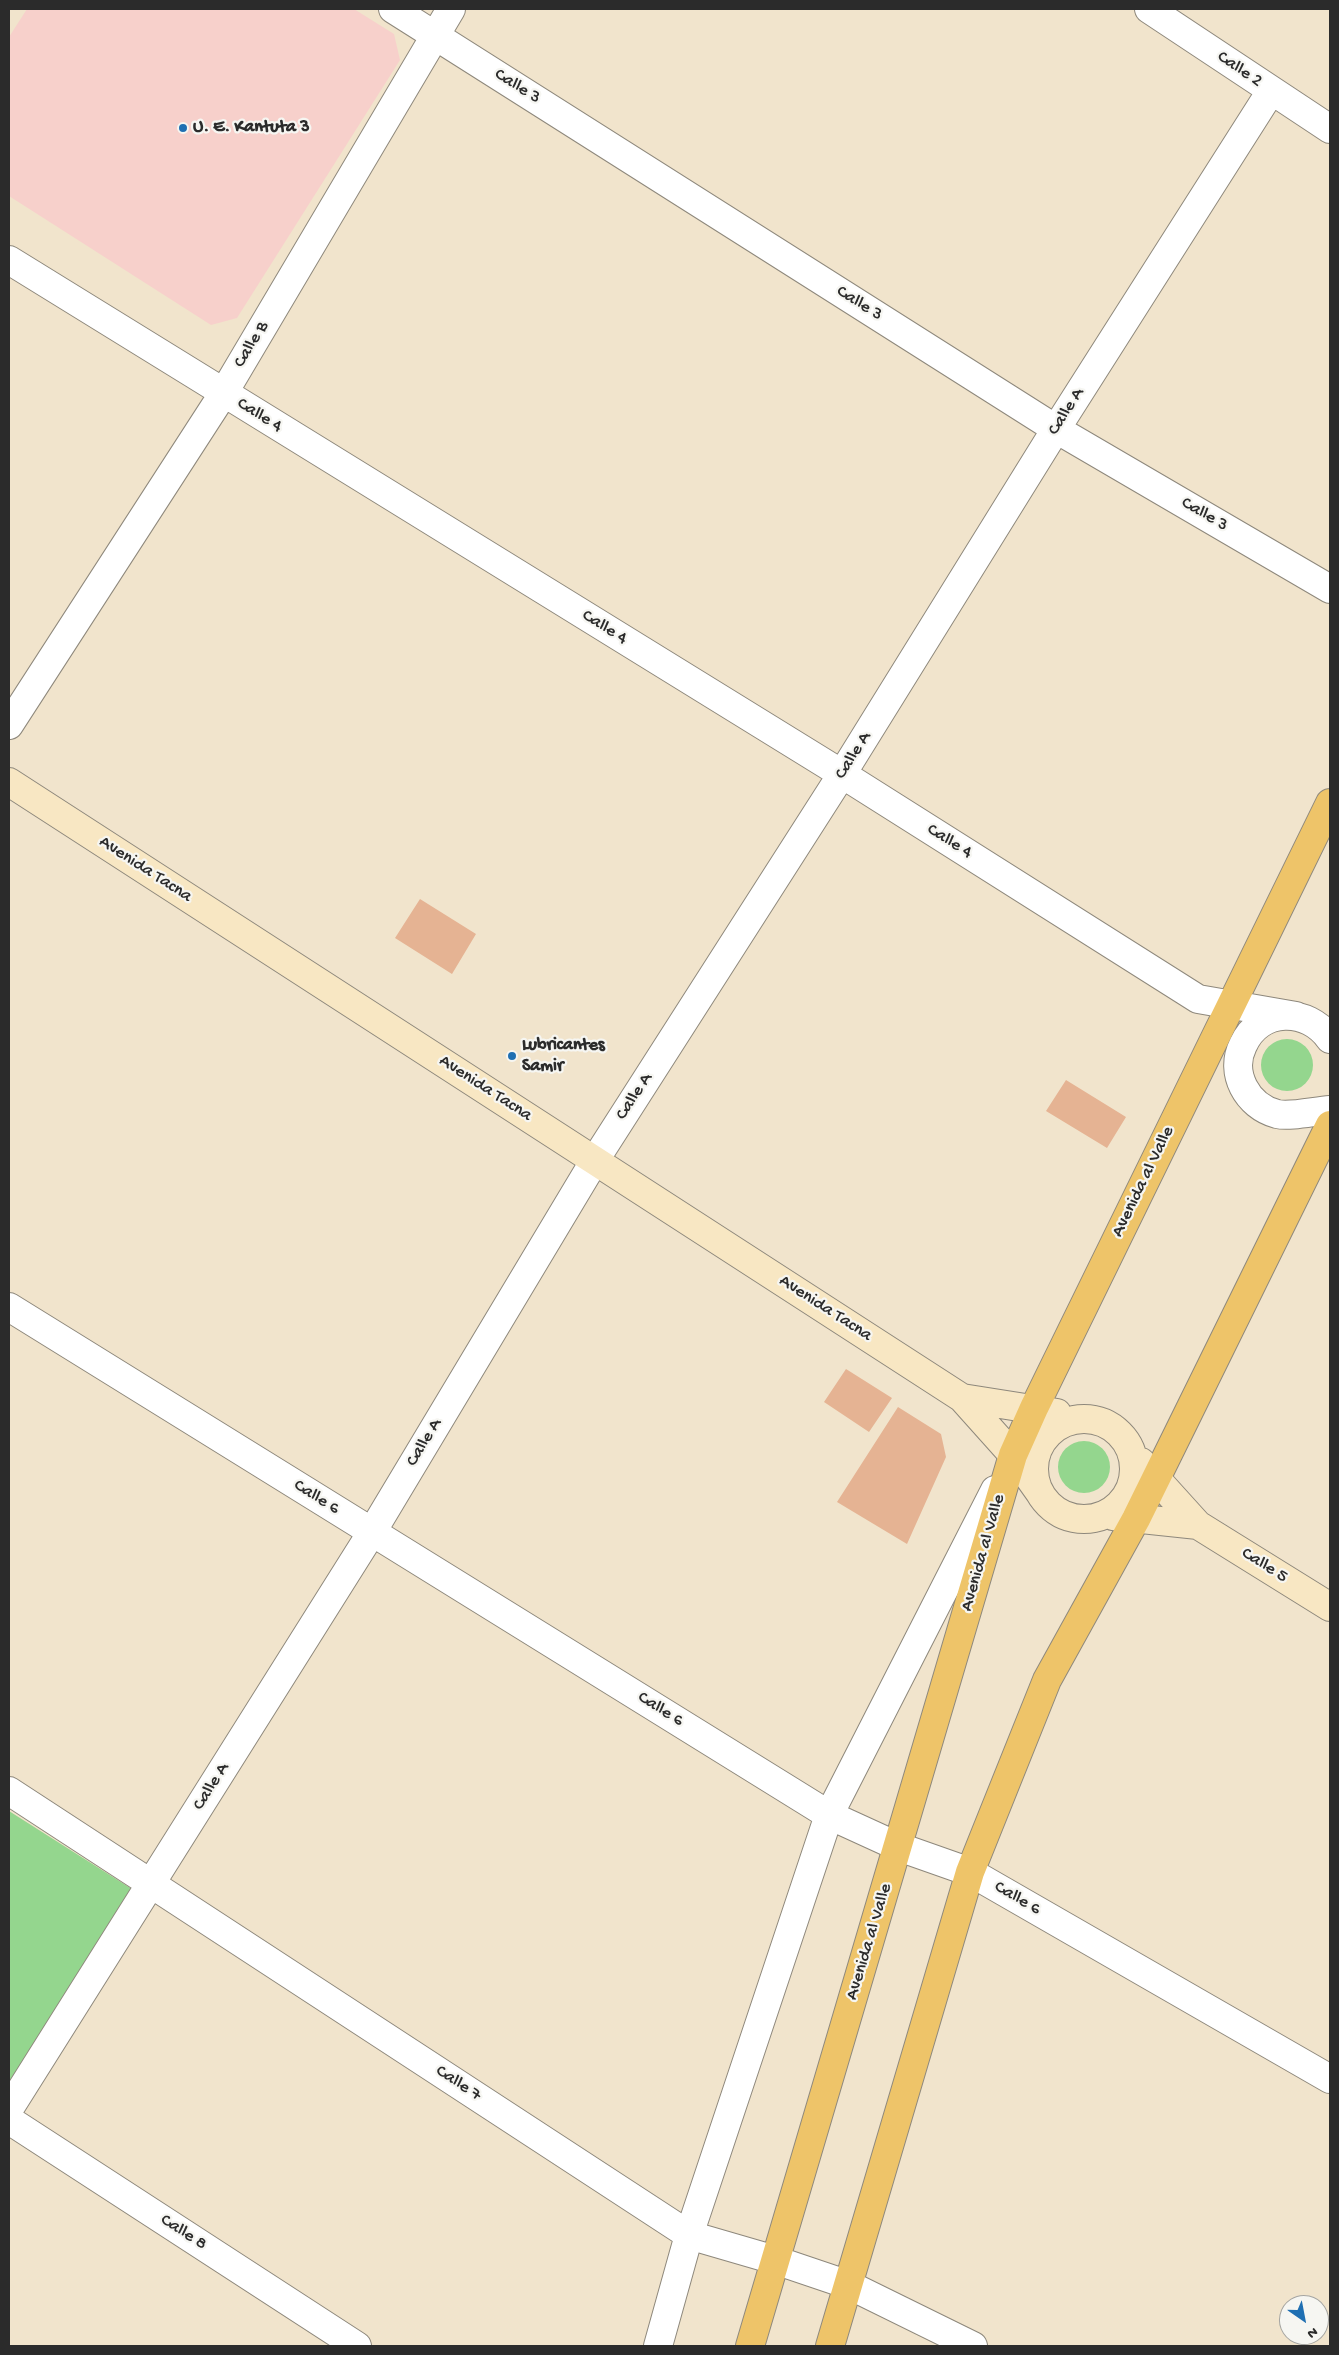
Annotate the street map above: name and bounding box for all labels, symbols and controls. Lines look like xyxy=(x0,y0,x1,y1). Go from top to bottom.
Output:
street label: Calle 2 xyxy=(1212,47,1266,93)
street label: Calle 3 xyxy=(490,64,544,110)
place label: U. E. Kantuta 3 xyxy=(193,117,310,139)
marker: U. E. Kantuta 3 xyxy=(177,122,189,134)
street label: Calle 3 xyxy=(832,281,886,327)
street label: Calle B xyxy=(230,318,274,372)
street label: Calle A xyxy=(1044,384,1090,440)
street label: Calle 4 xyxy=(232,394,286,438)
street label: Calle 3 xyxy=(1177,493,1231,537)
street label: Calle 4 xyxy=(577,606,631,650)
street label: Calle A xyxy=(831,728,877,784)
street label: Calle 4 xyxy=(922,820,976,864)
street label: Avenida Tacna xyxy=(94,832,196,908)
place label: Lubricantes Samir xyxy=(522,1035,605,1078)
marker: Lubricantes Samir xyxy=(506,1050,518,1062)
street label: Avenida Tacna xyxy=(434,1051,536,1127)
street label: Calle A xyxy=(612,1069,658,1125)
street label: Avenida al Valle xyxy=(1108,1123,1180,1241)
street label: Avenida Tacna xyxy=(774,1271,876,1347)
street label: Calle A xyxy=(402,1415,448,1471)
street label: Calle 6 xyxy=(289,1475,343,1521)
street label: Avenida al Valle xyxy=(957,1492,1011,1614)
street label: Calle 5 xyxy=(1237,1543,1291,1589)
street label: Calle 6 xyxy=(633,1687,687,1733)
street label: Calle A xyxy=(189,1759,235,1815)
street label: Calle 6 xyxy=(990,1877,1044,1921)
street label: Avenida al Valle xyxy=(842,1881,898,2003)
street label: Calle 7 xyxy=(431,2061,485,2107)
street label: Calle 8 xyxy=(156,2210,210,2256)
north arrow xyxy=(1279,2295,1329,2345)
text: N xyxy=(1303,2323,1320,2342)

